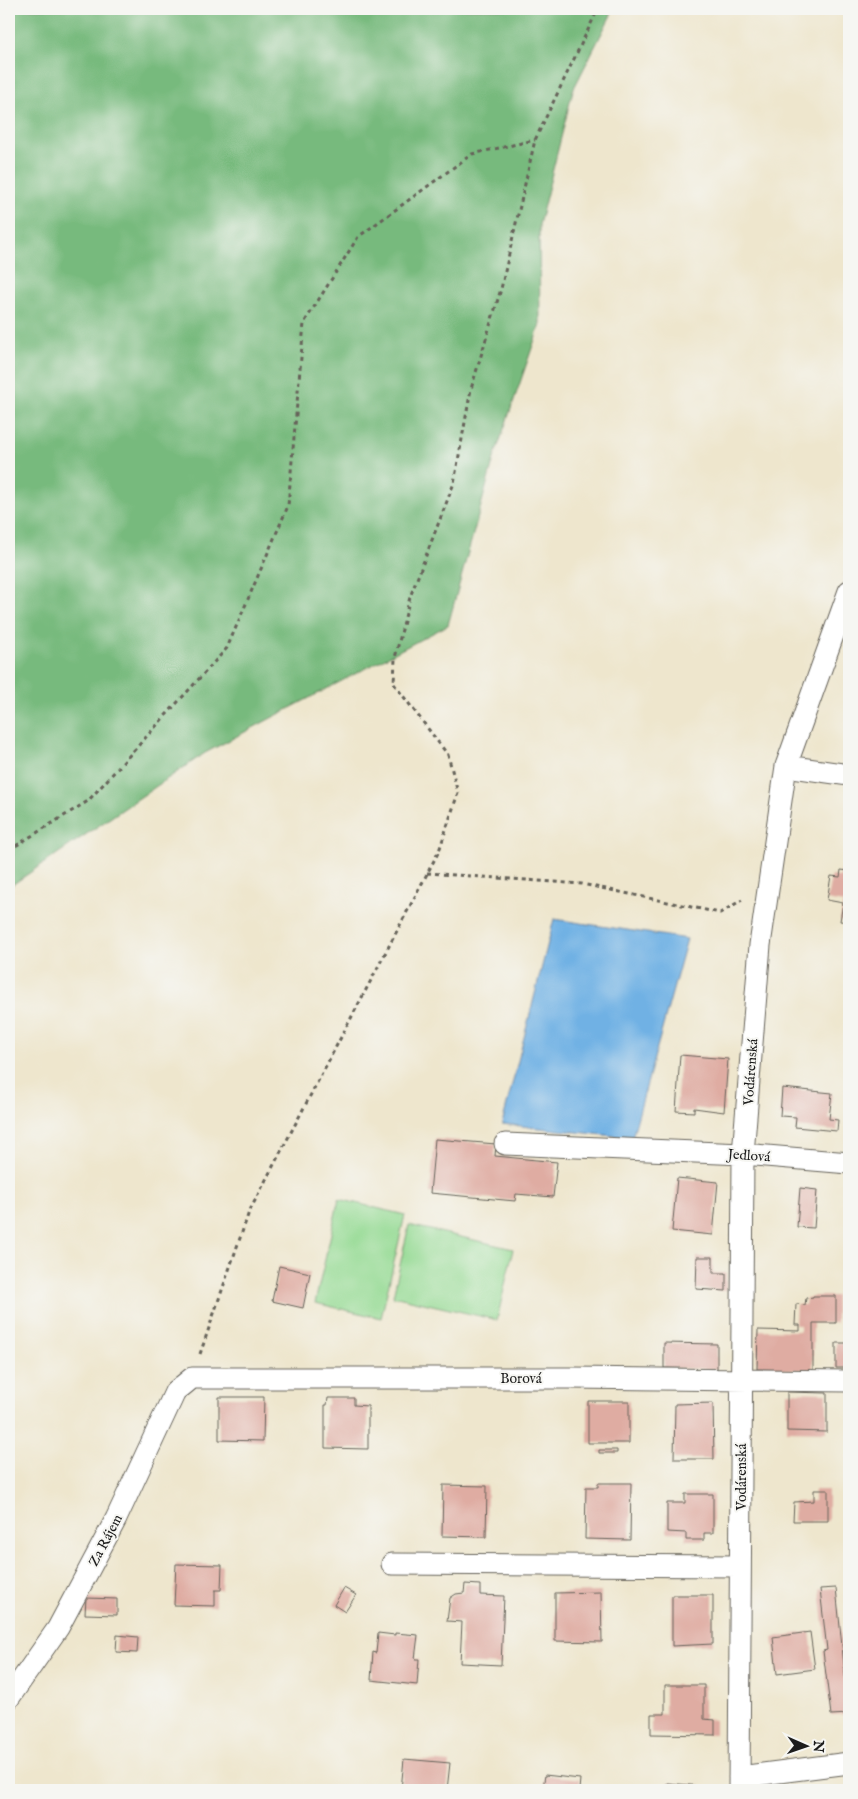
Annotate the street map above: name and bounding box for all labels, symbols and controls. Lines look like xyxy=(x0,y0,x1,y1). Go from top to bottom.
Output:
street label: Vodárenská xyxy=(740,1037,762,1107)
street label: Jedlová xyxy=(725,1145,772,1167)
street label: Borová xyxy=(500,1370,543,1388)
street label: Vodárenská xyxy=(733,1443,751,1511)
street label: Za Rájem xyxy=(85,1511,127,1569)
north arrow xyxy=(780,1722,830,1772)
text: N xyxy=(809,1739,827,1753)

